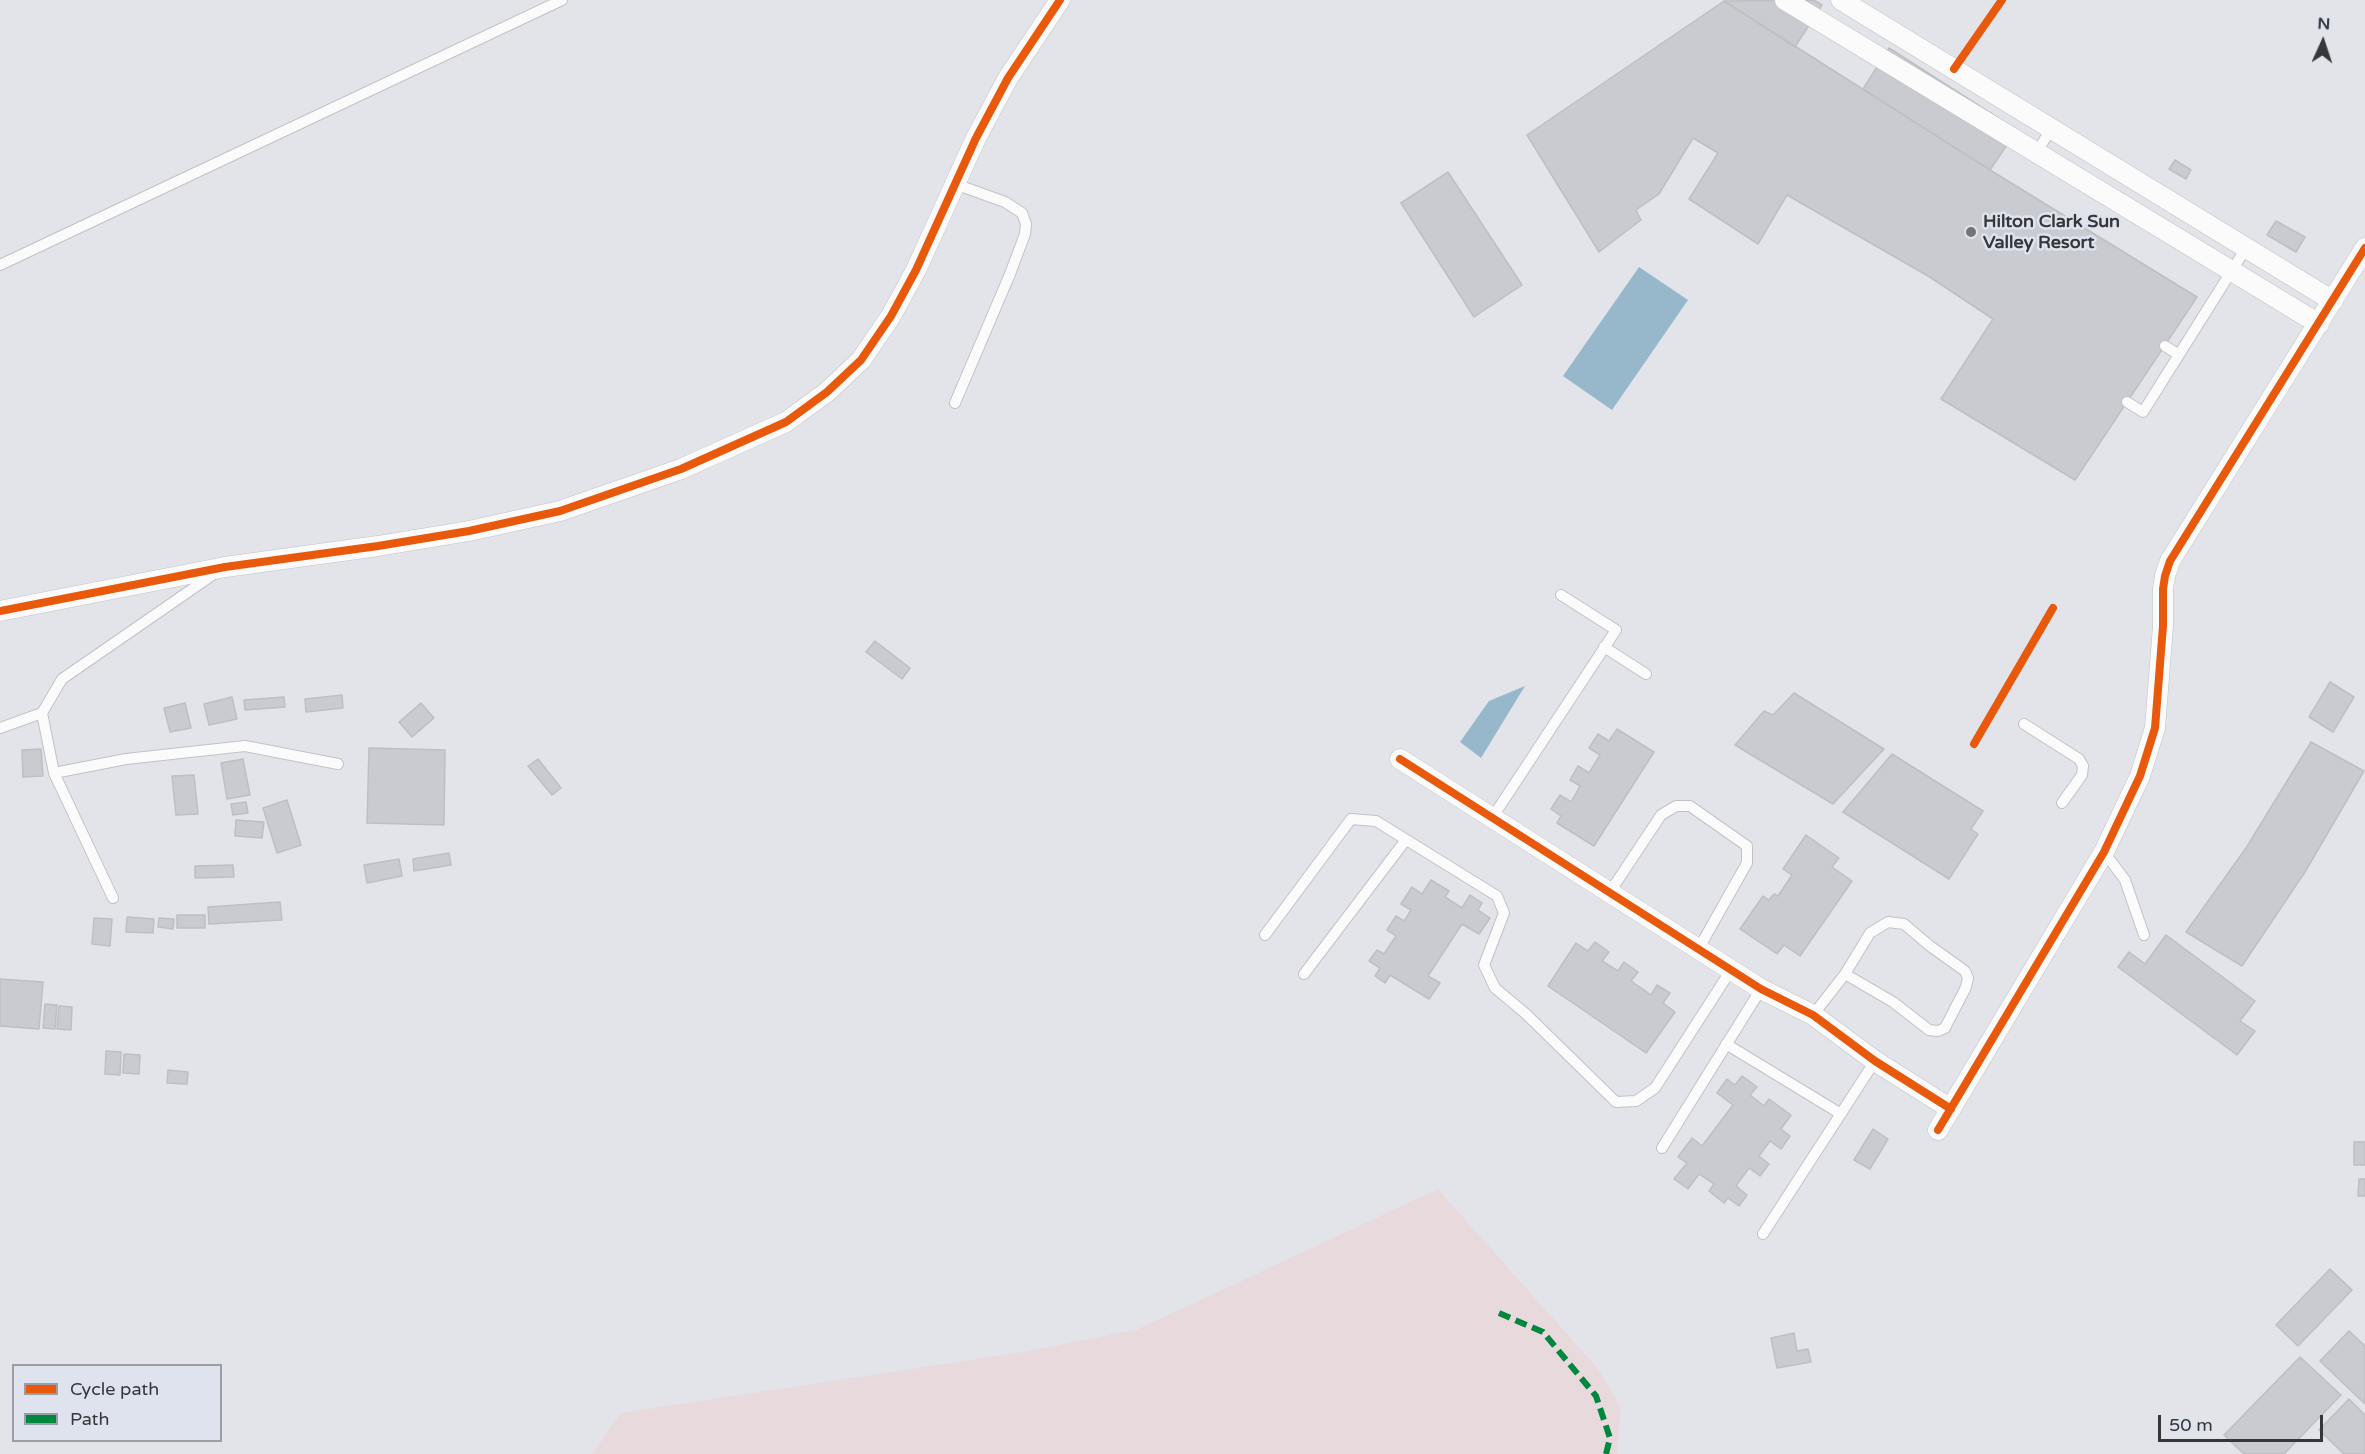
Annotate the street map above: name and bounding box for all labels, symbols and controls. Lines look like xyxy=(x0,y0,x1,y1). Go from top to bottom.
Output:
north arrow xyxy=(2293,12,2353,72)
text: N xyxy=(2317,14,2331,34)
place label: Hilton Clark Sun Valley Resort xyxy=(1983,211,2120,254)
marker: Hilton Clark Sun Valley Resort xyxy=(1964,225,1978,239)
legend xyxy=(12,1364,222,1442)
text: Cycle path xyxy=(70,1378,159,1400)
scale bar xyxy=(2161,1403,2326,1441)
text: Path xyxy=(70,1408,109,1430)
text: 50 m xyxy=(2169,1414,2213,1436)

